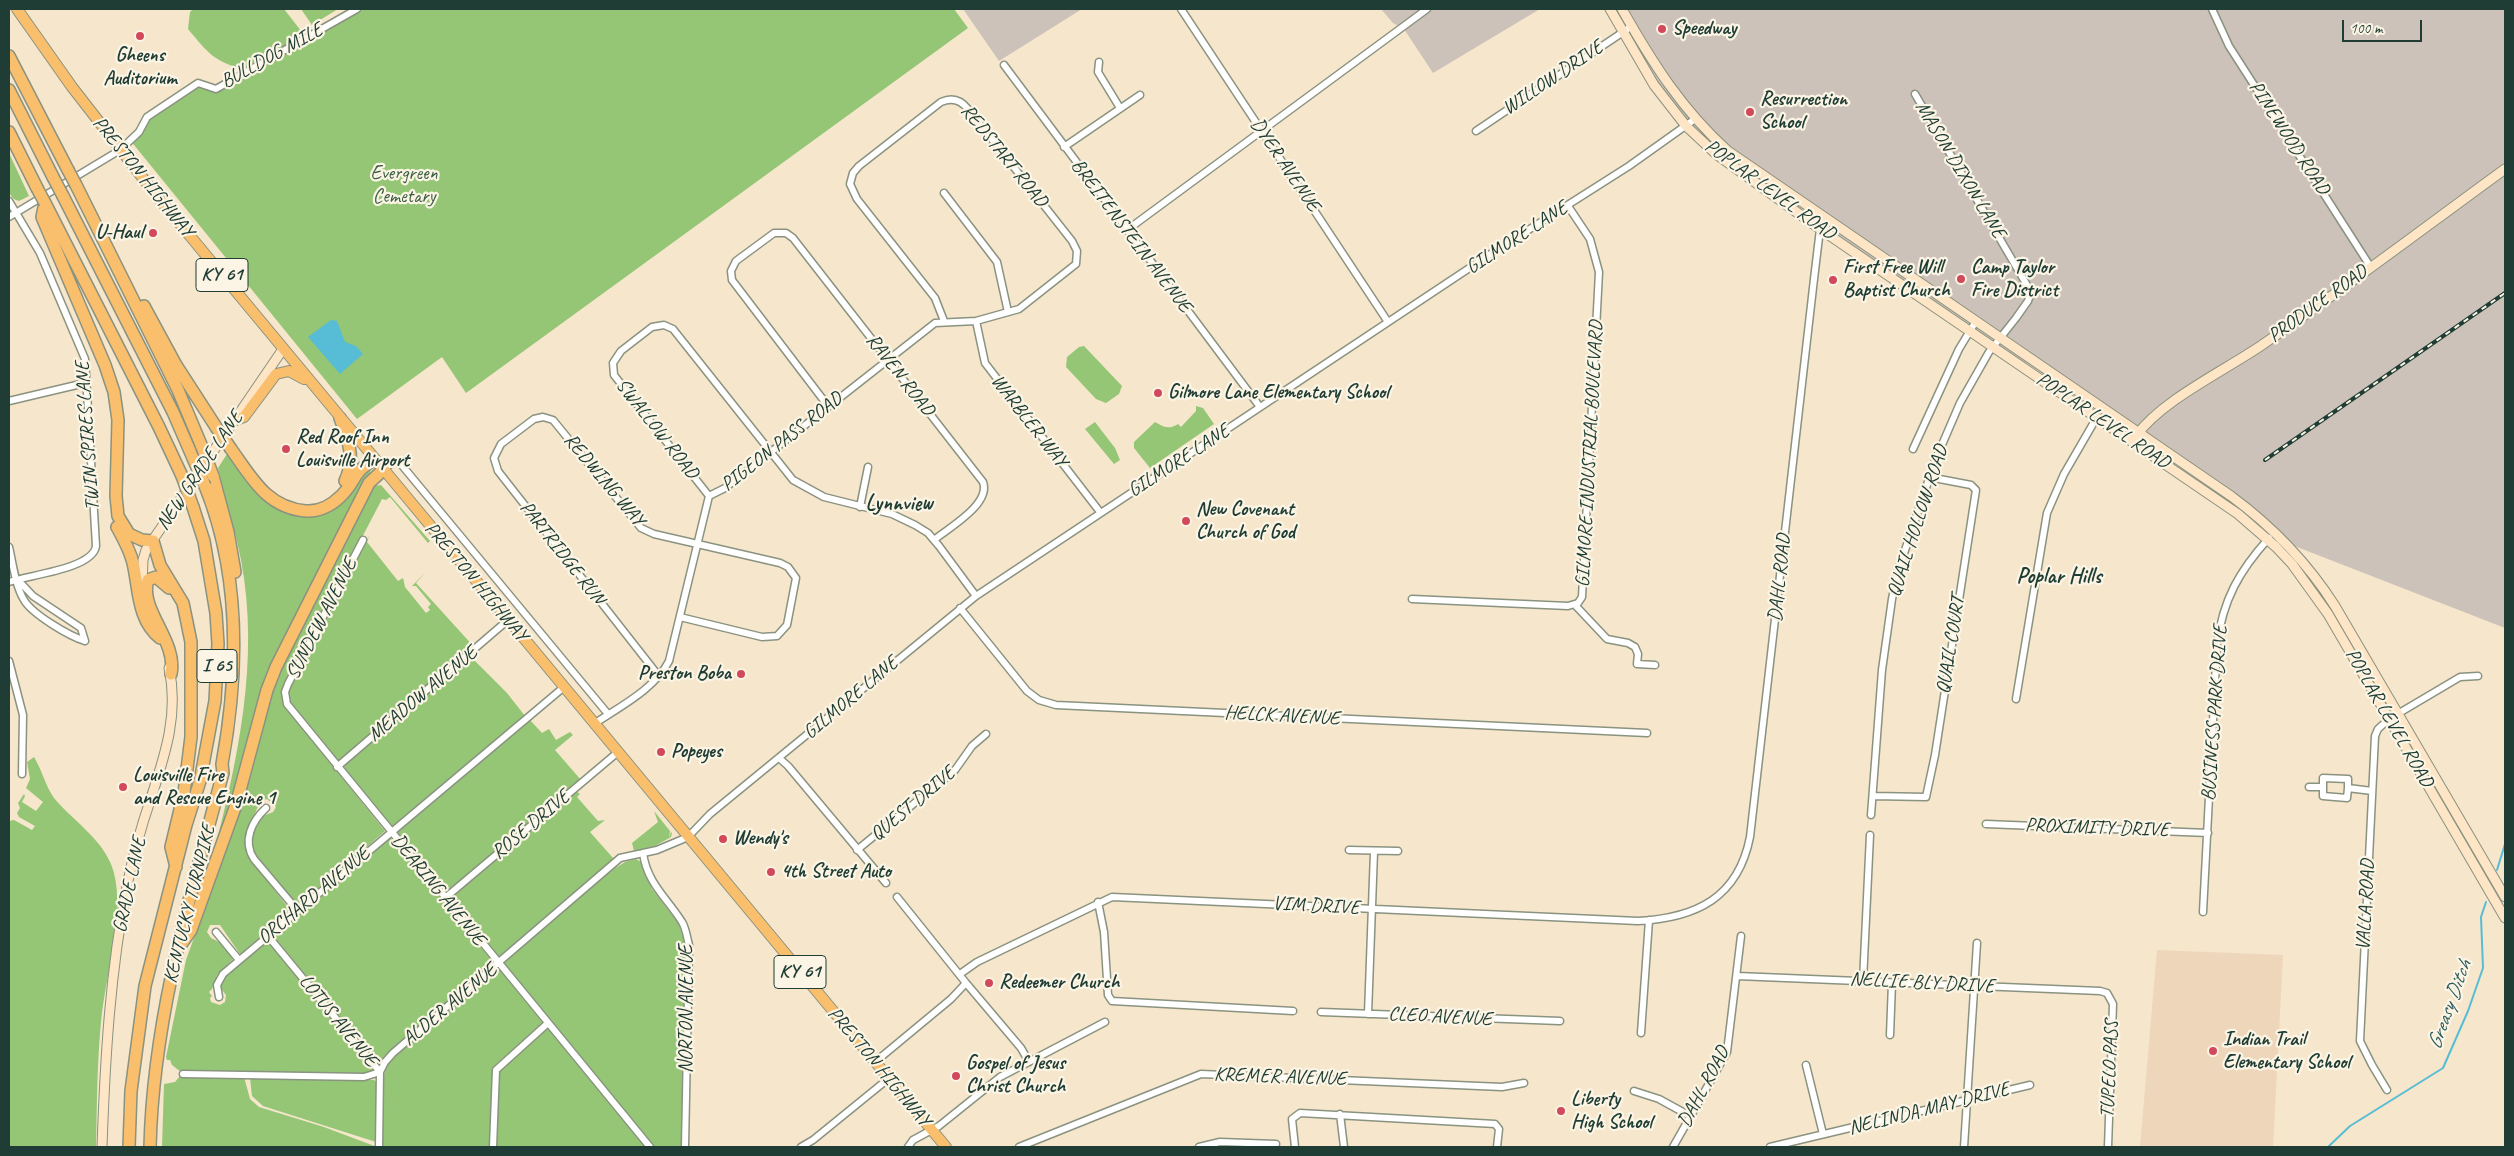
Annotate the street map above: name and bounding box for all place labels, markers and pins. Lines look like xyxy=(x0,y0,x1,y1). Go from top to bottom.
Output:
place label: Speedway xyxy=(1672,17,1736,41)
marker: Speedway xyxy=(1656,23,1668,35)
marker: Gheens Auditorium xyxy=(134,30,146,42)
place label: Gheens Auditorium xyxy=(103,44,177,91)
place label: Resurrection School xyxy=(1760,88,1847,135)
marker: Resurrection School xyxy=(1744,106,1756,118)
place label: U-Haul xyxy=(95,221,143,245)
marker: U-Haul xyxy=(147,227,159,239)
place label: First Free Will Baptist Church xyxy=(1843,256,1950,303)
place label: Camp Taylor Fire District xyxy=(1971,256,2058,303)
marker: Camp Taylor Fire District xyxy=(1955,273,1967,285)
marker: First Free Will Baptist Church xyxy=(1827,274,1839,286)
place label: Gilmore Lane Elementary School xyxy=(1168,381,1389,405)
marker: Gilmore Lane Elementary School xyxy=(1152,387,1164,399)
place label: Red Roof Inn Louisville Airport xyxy=(296,426,409,473)
marker: Red Roof Inn Louisville Airport xyxy=(280,443,292,455)
place label: New Covenant Church of God xyxy=(1196,498,1295,545)
marker: New Covenant Church of God xyxy=(1180,515,1192,527)
place label: Preston Boba xyxy=(638,662,731,686)
marker: Preston Boba xyxy=(735,668,747,680)
place label: Popeyes xyxy=(671,740,722,764)
marker: Popeyes xyxy=(655,746,667,758)
place label: Louisville Fire and Rescue Engine 1 xyxy=(133,764,275,811)
marker: Louisville Fire and Rescue Engine 1 xyxy=(117,781,129,793)
place label: Wendy's xyxy=(733,827,788,851)
marker: Wendy's xyxy=(717,833,729,845)
place label: 4th Street Auto xyxy=(781,860,891,884)
marker: 4th Street Auto xyxy=(765,866,777,878)
place label: Redeemer Church xyxy=(999,971,1119,995)
marker: Redeemer Church xyxy=(983,977,995,989)
place label: Indian Trail Elementary School xyxy=(2223,1028,2350,1075)
marker: Indian Trail Elementary School xyxy=(2207,1045,2219,1057)
place label: Gospel of Jesus Christ Church xyxy=(966,1052,1065,1099)
marker: Gospel of Jesus Christ Church xyxy=(950,1070,962,1082)
place label: Liberty High School xyxy=(1571,1088,1652,1135)
marker: Liberty High School xyxy=(1555,1105,1567,1117)

